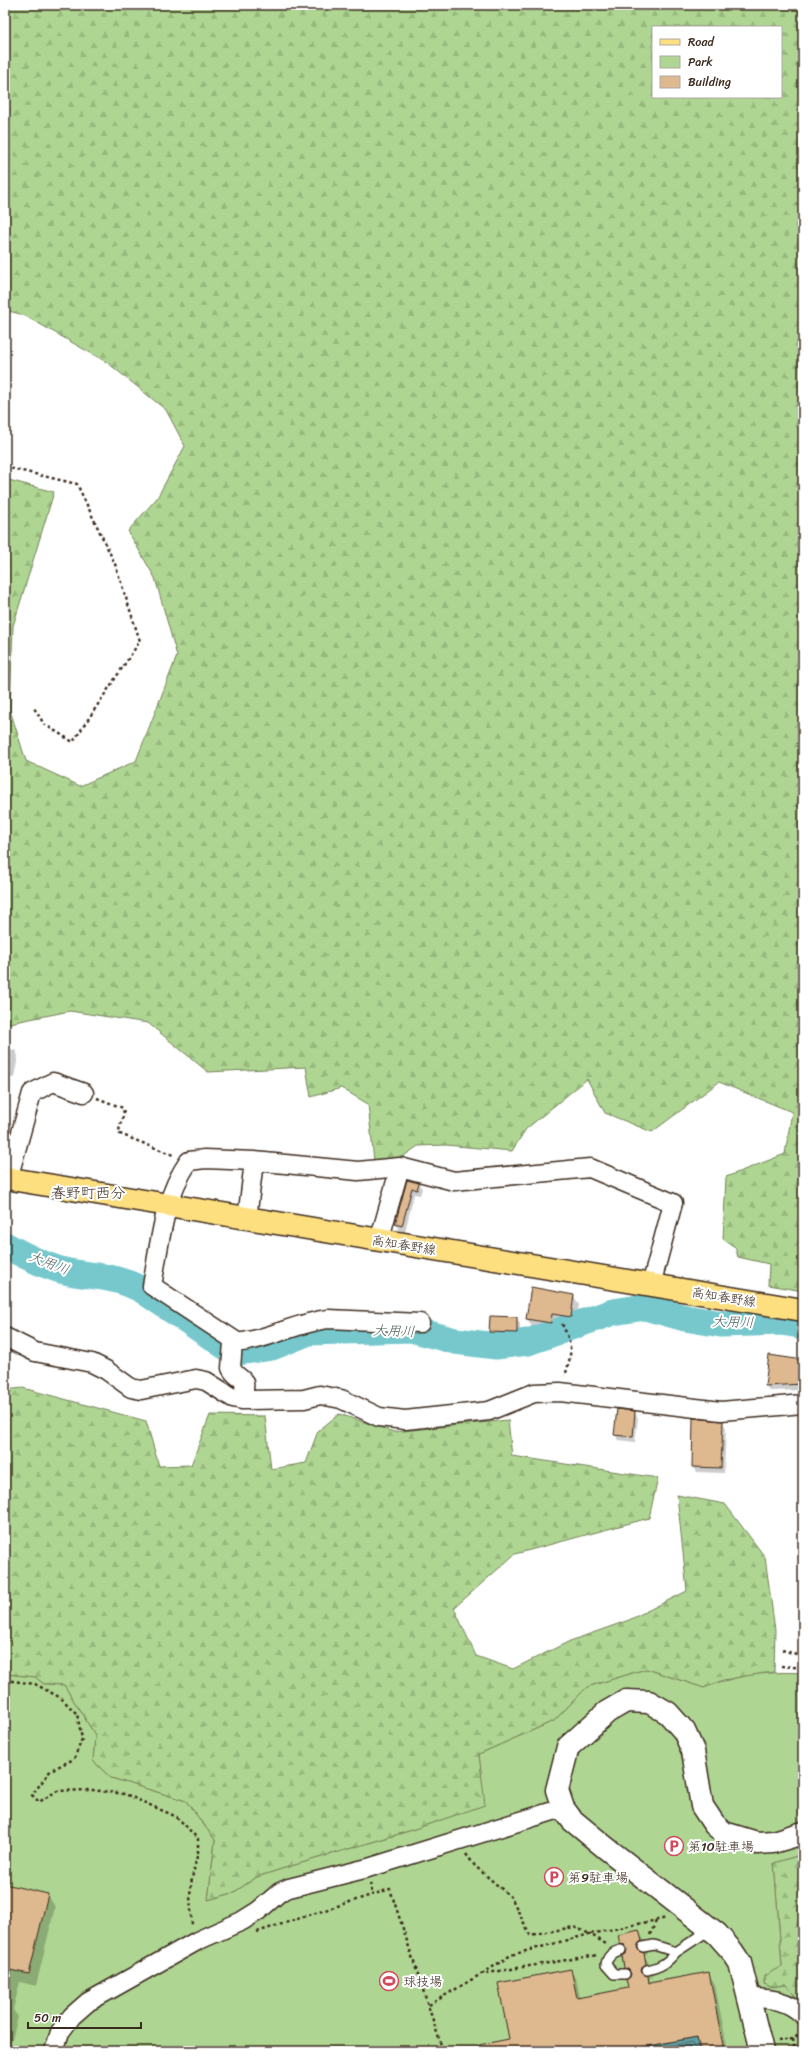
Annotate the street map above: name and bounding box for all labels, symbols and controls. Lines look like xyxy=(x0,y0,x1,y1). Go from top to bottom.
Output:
legend xyxy=(652,26,782,98)
text: Road xyxy=(688,31,715,53)
text: Park xyxy=(688,51,713,73)
text: Building xyxy=(688,71,731,93)
district label: 春野町西分 xyxy=(50,1180,126,1206)
street label: 高知春野線 xyxy=(370,1229,439,1262)
water label: 大用川 xyxy=(25,1244,73,1282)
street label: 高知春野線 xyxy=(690,1281,759,1314)
water label: 大用川 xyxy=(712,1309,754,1335)
water label: 大用川 xyxy=(373,1318,415,1344)
parking icon: 第10駐車場 xyxy=(663,1835,685,1857)
place label: 第10駐車場 xyxy=(688,1835,754,1858)
parking icon: 第9駐車場 xyxy=(543,1866,565,1888)
place label: 第9駐車場 xyxy=(568,1866,628,1889)
sports icon: 球技場 xyxy=(378,1970,400,1992)
place label: 球技場 xyxy=(403,1970,442,1993)
scale bar xyxy=(28,2004,141,2030)
text: 50 m xyxy=(34,2007,61,2029)

